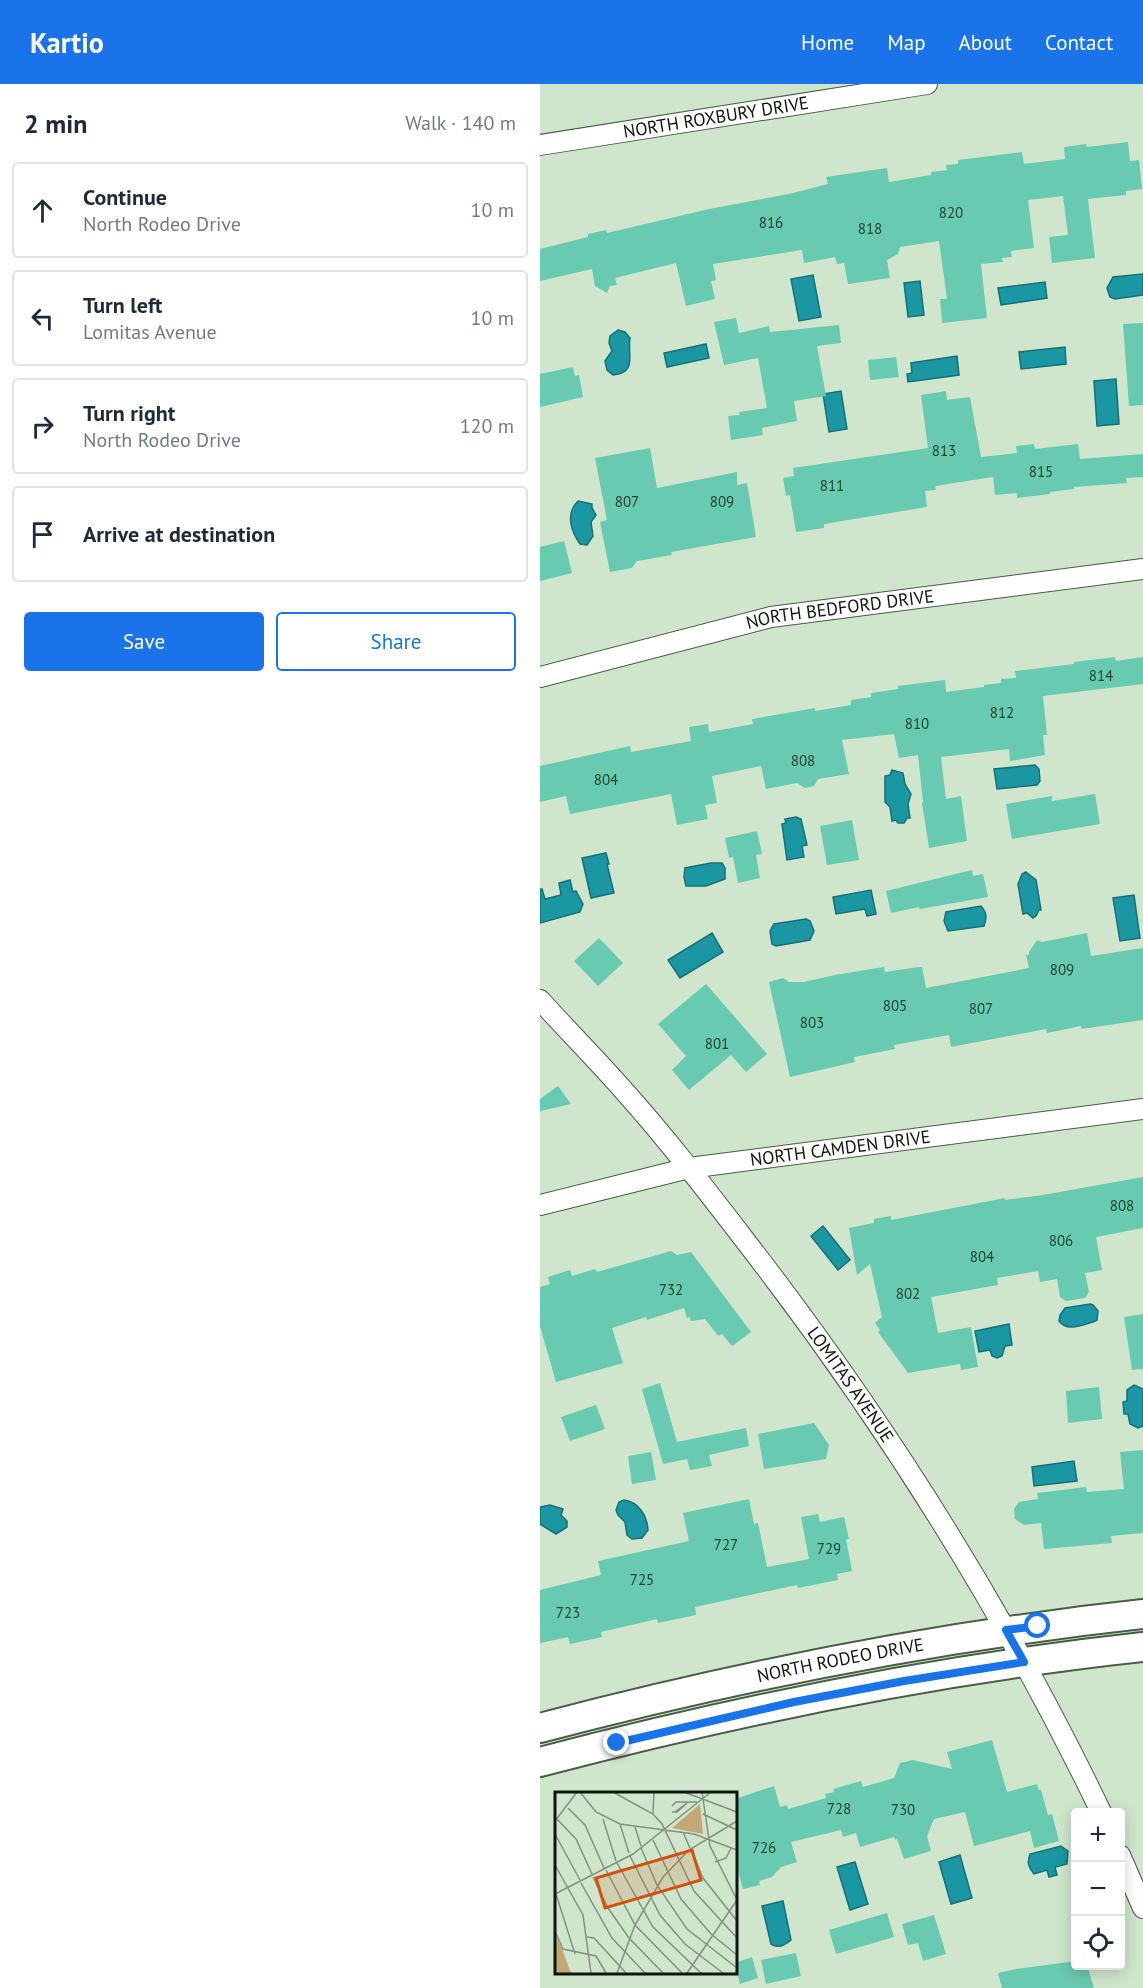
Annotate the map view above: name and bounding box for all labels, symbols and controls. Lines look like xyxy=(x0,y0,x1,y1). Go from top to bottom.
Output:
text: Kartio xyxy=(30,24,104,61)
text: Home xyxy=(801,29,854,56)
text: Map xyxy=(887,29,926,56)
text: About xyxy=(959,29,1012,56)
text: Contact xyxy=(1045,29,1113,56)
street label: NORTH ROXBURY DRIVE xyxy=(621,91,810,143)
text: 2 min xyxy=(24,107,87,140)
text: Walk · 140 m xyxy=(405,110,516,136)
text: Continue xyxy=(83,183,167,211)
icon: ahead xyxy=(26,194,59,227)
text: 10 m xyxy=(471,197,514,223)
house number: 820 xyxy=(939,203,963,222)
text: North Rodeo Drive xyxy=(83,211,241,237)
house number: 816 xyxy=(759,213,783,232)
house number: 818 xyxy=(858,219,882,238)
text: Turn left xyxy=(83,291,163,319)
icon: left xyxy=(26,302,59,335)
text: 10 m xyxy=(471,305,514,331)
text: Lomitas Avenue xyxy=(83,319,217,345)
text: Turn right xyxy=(83,399,175,427)
icon: right xyxy=(26,410,59,443)
text: 120 m xyxy=(460,413,514,439)
text: North Rodeo Drive xyxy=(83,427,241,453)
house number: 813 xyxy=(932,441,956,460)
house number: 815 xyxy=(1029,462,1053,481)
house number: 811 xyxy=(820,476,844,495)
house number: 807 xyxy=(615,492,639,511)
house number: 809 xyxy=(710,492,734,511)
icon: arrive xyxy=(26,518,59,551)
text: Arrive at destination xyxy=(83,520,275,548)
street label: NORTH BEDFORD DRIVE xyxy=(743,584,935,634)
button: Save xyxy=(24,612,264,671)
button: Share xyxy=(276,612,516,671)
house number: 814 xyxy=(1089,666,1113,685)
house number: 812 xyxy=(990,703,1014,722)
house number: 810 xyxy=(905,714,929,733)
house number: 808 xyxy=(791,751,815,770)
house number: 804 xyxy=(594,770,618,789)
house number: 809 xyxy=(1050,960,1074,979)
house number: 805 xyxy=(883,996,907,1015)
house number: 807 xyxy=(969,999,993,1018)
house number: 803 xyxy=(800,1013,824,1032)
house number: 801 xyxy=(705,1034,729,1053)
street label: NORTH CAMDEN DRIVE xyxy=(749,1125,932,1171)
house number: 808 xyxy=(1110,1196,1134,1215)
house number: 806 xyxy=(1049,1231,1073,1250)
house number: 804 xyxy=(970,1247,994,1266)
house number: 732 xyxy=(659,1280,683,1299)
house number: 802 xyxy=(896,1284,920,1303)
street label: LOMITAS AVENUE xyxy=(803,1322,899,1447)
house number: 727 xyxy=(714,1535,738,1554)
house number: 729 xyxy=(817,1539,841,1558)
house number: 725 xyxy=(630,1570,654,1589)
house number: 723 xyxy=(556,1603,580,1622)
route start xyxy=(1024,1612,1050,1638)
street label: NORTH RODEO DRIVE xyxy=(755,1633,925,1687)
route end xyxy=(603,1729,629,1755)
inset map xyxy=(555,1792,736,1973)
house number: 728 xyxy=(827,1799,851,1818)
house number: 730 xyxy=(891,1800,915,1819)
map controls xyxy=(1071,1808,1125,1970)
button: + xyxy=(1071,1808,1125,1862)
house number: 726 xyxy=(752,1838,776,1857)
button: − xyxy=(1071,1862,1125,1916)
button: locate xyxy=(1071,1916,1125,1970)

